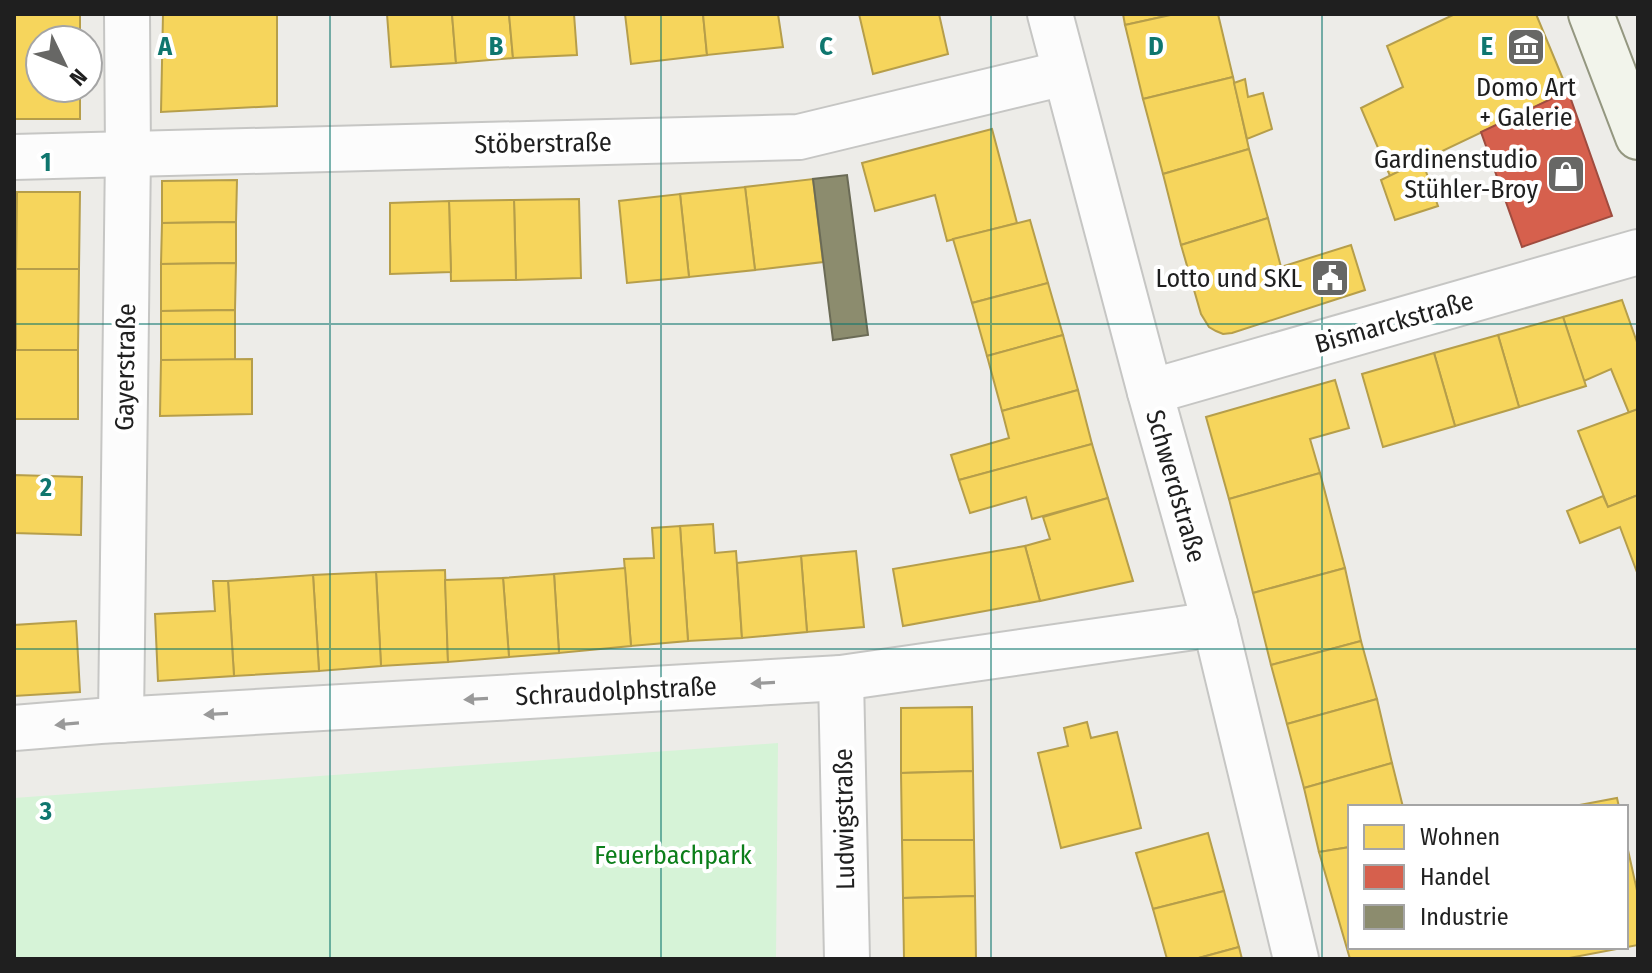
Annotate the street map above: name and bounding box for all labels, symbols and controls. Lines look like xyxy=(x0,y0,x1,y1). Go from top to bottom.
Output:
north arrow xyxy=(24,24,104,104)
museum icon: Domo Art + Galerie xyxy=(1505,26,1547,68)
text: A xyxy=(157,31,173,62)
text: B xyxy=(489,31,504,62)
text: C xyxy=(819,31,833,62)
text: D xyxy=(1148,31,1164,62)
text: E xyxy=(1481,31,1493,62)
text: N xyxy=(64,63,93,91)
place label: Domo Art + Galerie xyxy=(1476,72,1576,133)
street label: Stöberstraße xyxy=(474,127,612,160)
place label: Gardinenstudio Stühler-Broy xyxy=(1374,144,1538,205)
text: 1 xyxy=(41,147,52,178)
shop icon: Gardinenstudio Stühler-Broy xyxy=(1545,153,1587,195)
public building icon: Lotto und SKL xyxy=(1309,257,1351,299)
place label: Lotto und SKL xyxy=(1155,263,1302,294)
street label: Bismarckstraße xyxy=(1311,285,1477,360)
street label: Gayerstraße xyxy=(109,303,142,431)
street label: Schwerdstraße xyxy=(1139,406,1212,566)
text: 2 xyxy=(39,472,52,503)
street label: Schraudolphstraße xyxy=(514,671,718,712)
one-way arrow xyxy=(750,676,775,689)
one-way arrow xyxy=(463,693,488,706)
one-way arrow xyxy=(203,708,228,721)
one-way arrow xyxy=(54,718,79,731)
street label: Ludwigstraße xyxy=(828,748,861,890)
text: 3 xyxy=(39,796,52,827)
legend xyxy=(1348,805,1628,949)
text: Wohnen xyxy=(1420,823,1500,851)
park label: Feuerbachpark xyxy=(594,840,753,871)
text: Handel xyxy=(1420,863,1490,891)
text: Industrie xyxy=(1420,903,1509,931)

